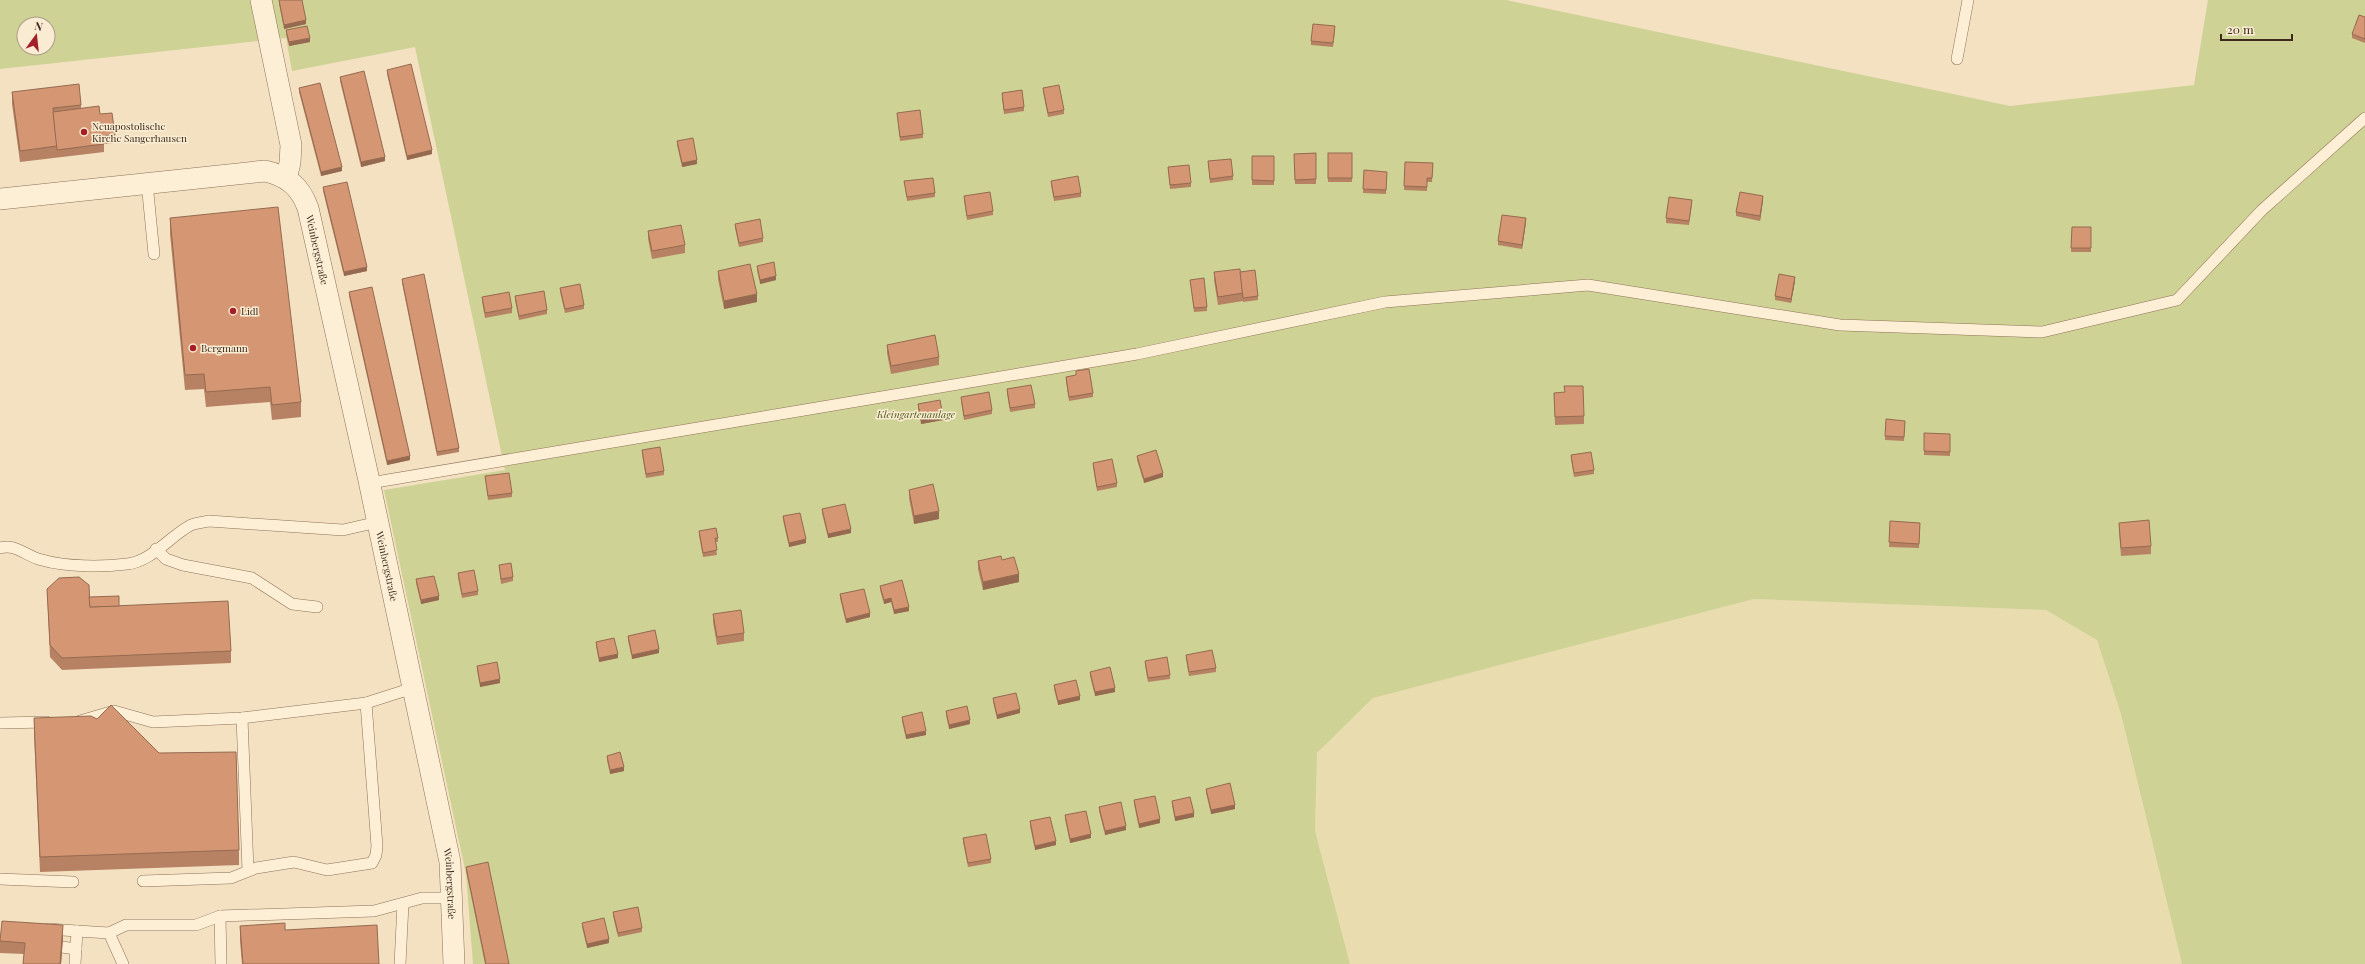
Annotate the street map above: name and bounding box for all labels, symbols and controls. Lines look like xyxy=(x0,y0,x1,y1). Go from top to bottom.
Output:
north arrow xyxy=(16,16,56,56)
scale bar xyxy=(2221,16,2292,42)
text: N xyxy=(33,18,45,34)
text: 20 m xyxy=(2227,21,2254,37)
place label: Neuapostolische Kirche Sangerhausen xyxy=(92,119,187,145)
marker: Neuapostolische Kirche Sangerhausen xyxy=(79,127,89,137)
street label: Weinbergstraße xyxy=(303,213,332,286)
place label: Lidl xyxy=(241,304,259,318)
marker: Lidl xyxy=(228,306,238,316)
place label: Bergmann xyxy=(201,341,248,355)
marker: Bergmann xyxy=(188,343,198,353)
park label: Kleingartenanlage xyxy=(876,407,956,421)
street label: Weinbergstraße xyxy=(373,529,401,602)
street label: Weinbergstraße xyxy=(440,846,459,919)

